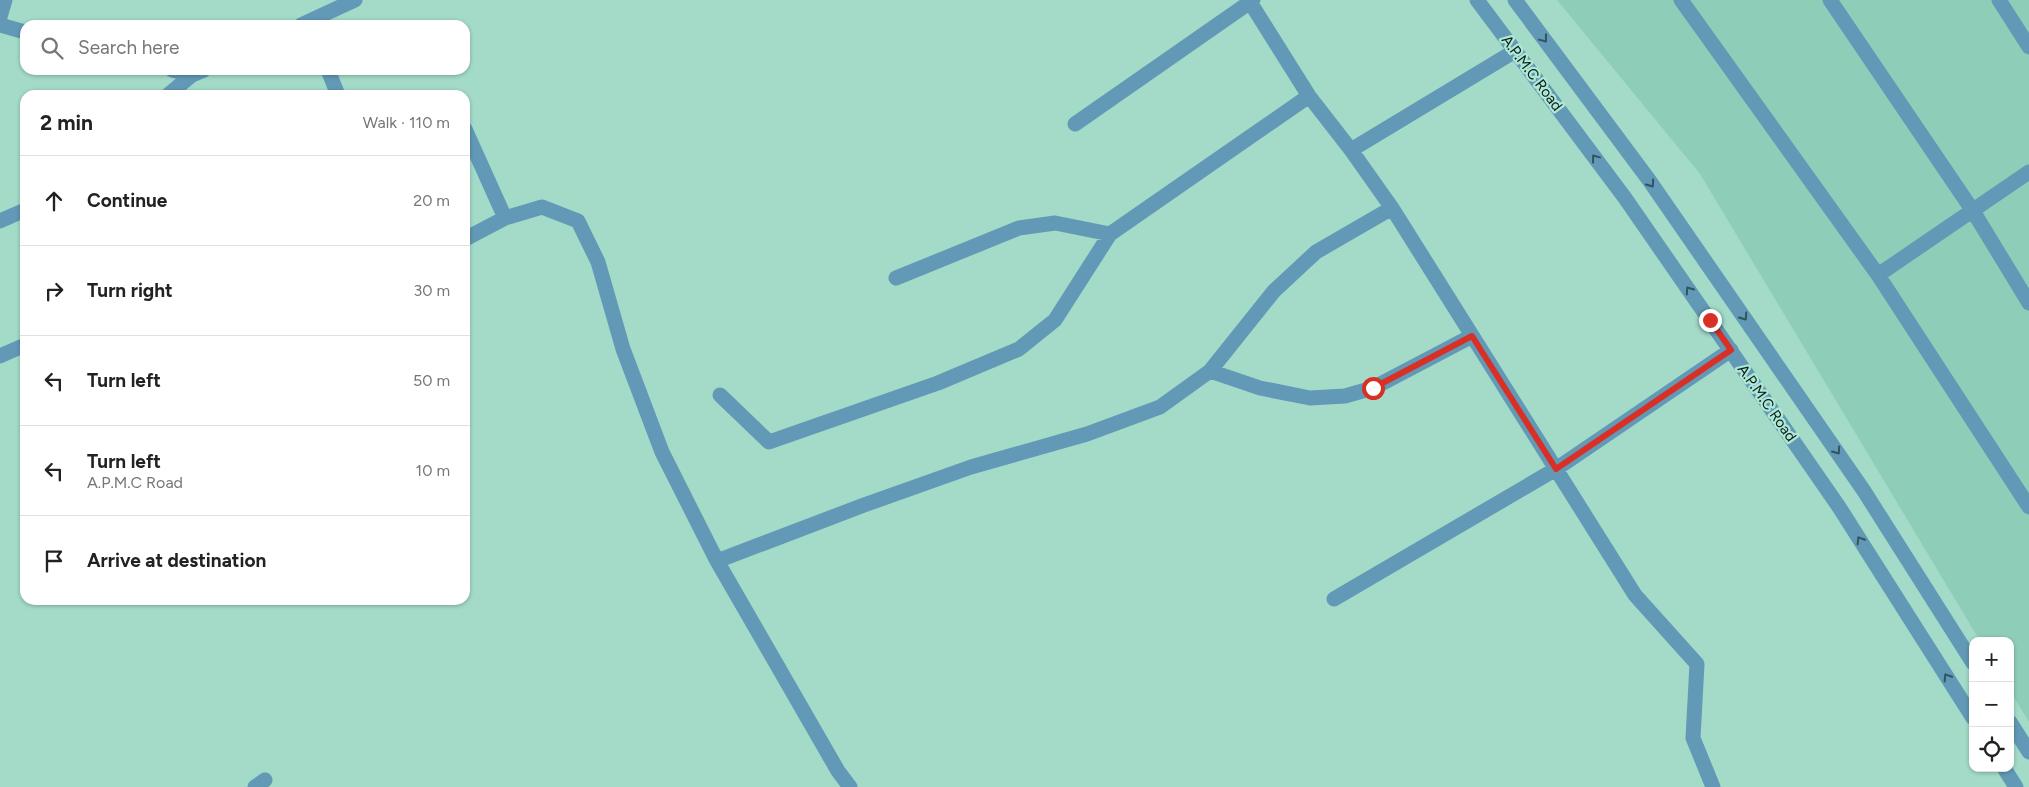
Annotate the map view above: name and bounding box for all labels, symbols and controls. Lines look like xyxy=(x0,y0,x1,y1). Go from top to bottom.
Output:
search box xyxy=(20,20,470,75)
street label: A.P.M.C Road xyxy=(1498,32,1566,114)
one-way arrow xyxy=(1538,33,1547,43)
icon: search xyxy=(38,34,66,62)
text: Search here xyxy=(78,36,180,59)
text: 2 min xyxy=(40,110,93,135)
text: Walk · 110 m xyxy=(363,113,450,132)
one-way arrow xyxy=(1592,154,1601,164)
one-way arrow xyxy=(1645,178,1654,187)
icon: ahead xyxy=(40,187,68,215)
text: Continue xyxy=(87,189,167,212)
text: 20 m xyxy=(413,191,450,210)
icon: right xyxy=(40,277,68,305)
text: Turn right xyxy=(87,279,173,302)
text: 30 m xyxy=(413,281,450,300)
one-way arrow xyxy=(1686,287,1695,296)
route end xyxy=(1699,309,1722,332)
one-way arrow xyxy=(1738,311,1747,321)
street label: A.P.M.C Road xyxy=(1734,361,1800,445)
icon: left xyxy=(40,367,68,395)
text: Turn left xyxy=(87,369,161,392)
text: 50 m xyxy=(413,371,450,390)
route start xyxy=(1362,377,1385,400)
one-way arrow xyxy=(1831,445,1840,454)
text: Turn left xyxy=(87,450,161,473)
icon: left xyxy=(40,457,68,485)
text: 10 m xyxy=(416,461,450,480)
text: A.P.M.C Road xyxy=(87,473,183,492)
one-way arrow xyxy=(1857,536,1866,545)
icon: arrive xyxy=(40,547,68,575)
text: Arrive at destination xyxy=(87,549,266,572)
map controls xyxy=(1969,637,2014,772)
button: + xyxy=(1969,637,2014,682)
one-way arrow xyxy=(1943,674,1953,683)
button: − xyxy=(1969,682,2014,727)
button: locate xyxy=(1969,727,2014,772)

